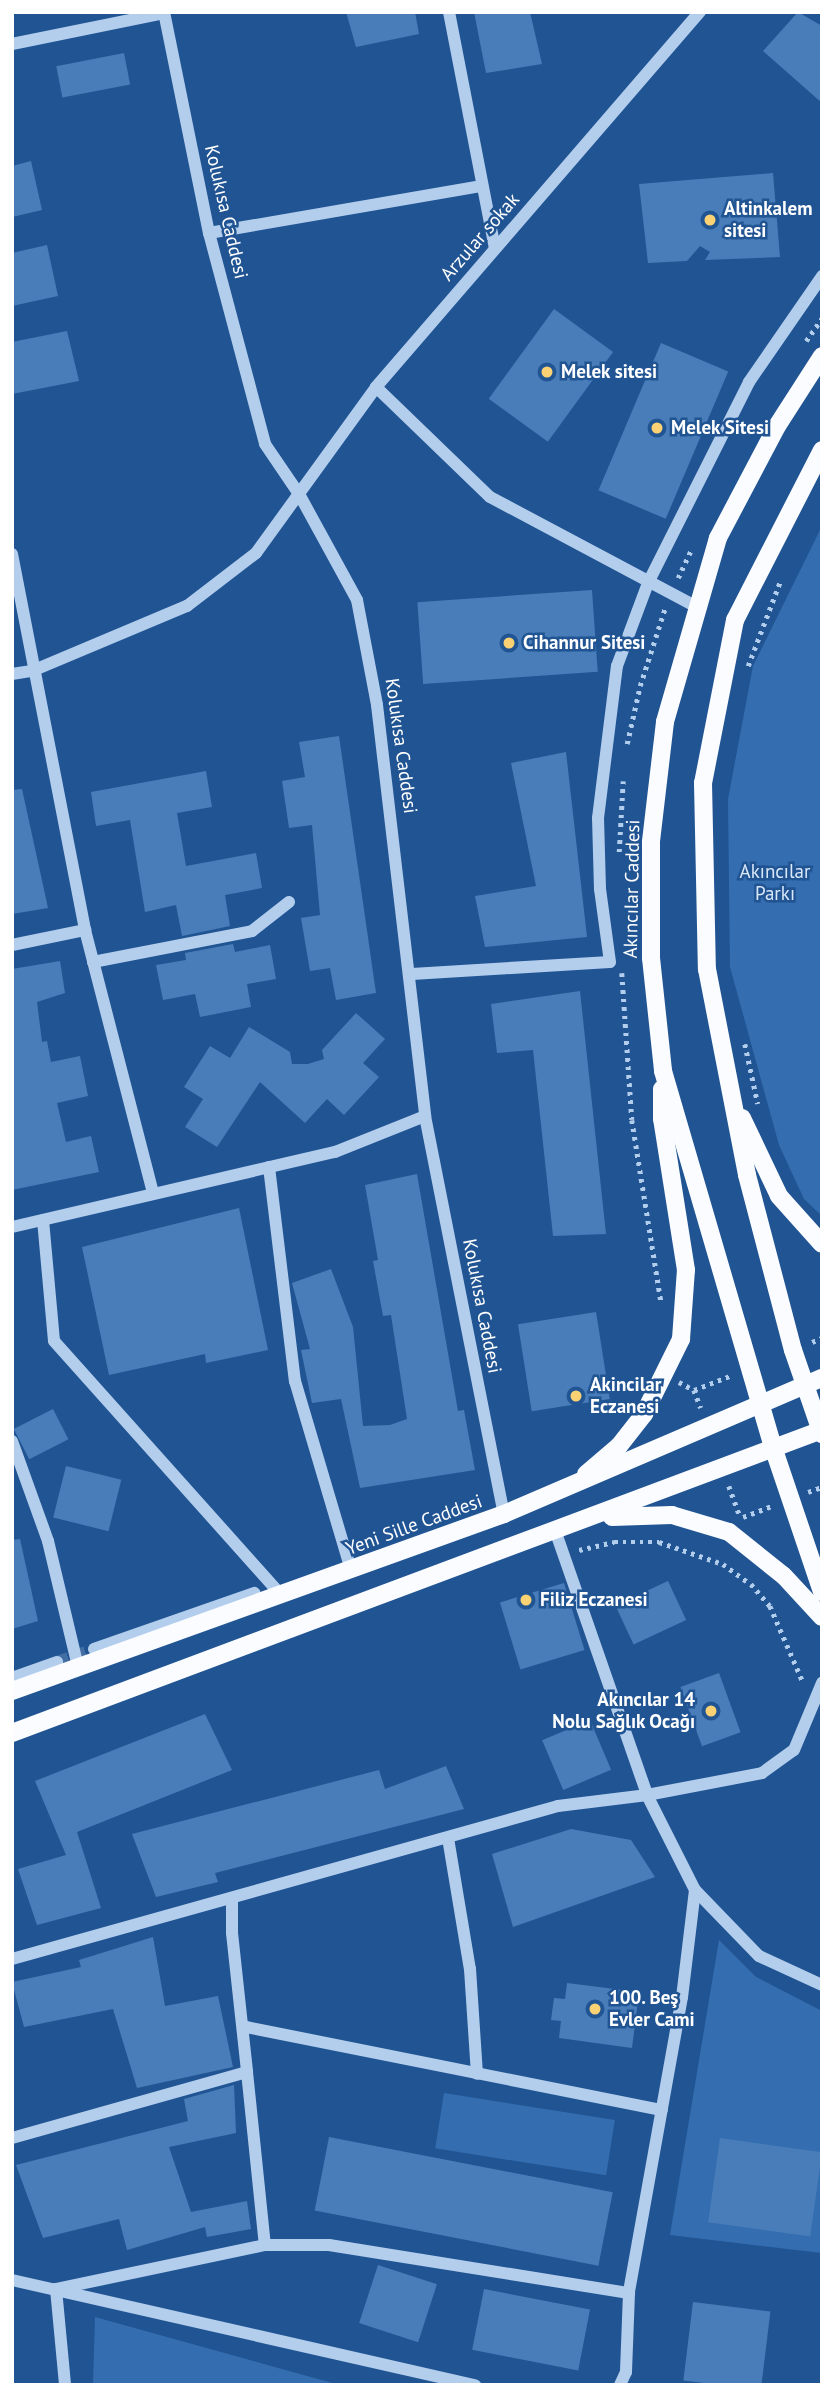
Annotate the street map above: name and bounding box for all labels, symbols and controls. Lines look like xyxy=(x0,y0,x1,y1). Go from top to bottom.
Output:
street label: Kolukısa Caddesi xyxy=(200,143,252,281)
street label: Arzular sokak xyxy=(436,189,524,285)
place label: Altinkalem sitesi xyxy=(724,198,812,242)
marker: Altinkalem sitesi xyxy=(702,212,718,228)
place label: Melek sitesi xyxy=(561,361,658,383)
marker: Melek sitesi xyxy=(539,364,555,380)
place label: Melek Sitesi xyxy=(671,417,770,439)
marker: Melek Sitesi xyxy=(649,420,665,436)
place label: Cihannur Sitesi xyxy=(523,632,645,654)
marker: Cihannur Sitesi xyxy=(501,635,517,651)
street label: Kolukısa Caddesi xyxy=(380,677,422,815)
street label: Akıncılar Caddesi xyxy=(619,819,645,959)
park label: Akıncılar Parkı xyxy=(740,861,810,905)
street label: Kolukısa Caddesi xyxy=(458,1237,506,1375)
place label: Akincilar Eczanesi xyxy=(590,1374,661,1418)
marker: Akincilar Eczanesi xyxy=(568,1388,584,1404)
street label: Yeni Sille Caddesi xyxy=(343,1490,485,1560)
place label: Filiz Eczanesi xyxy=(540,1589,648,1611)
marker: Filiz Eczanesi xyxy=(518,1592,534,1608)
place label: Akıncılar 14 Nolu Sağlık Ocağı xyxy=(552,1689,695,1733)
marker: Akıncılar 14 Nolu Sağlık Ocağı xyxy=(701,1701,721,1721)
place label: 100. Beş Evler Cami xyxy=(609,1987,695,2031)
marker: 100. Beş Evler Cami xyxy=(587,2001,603,2017)

